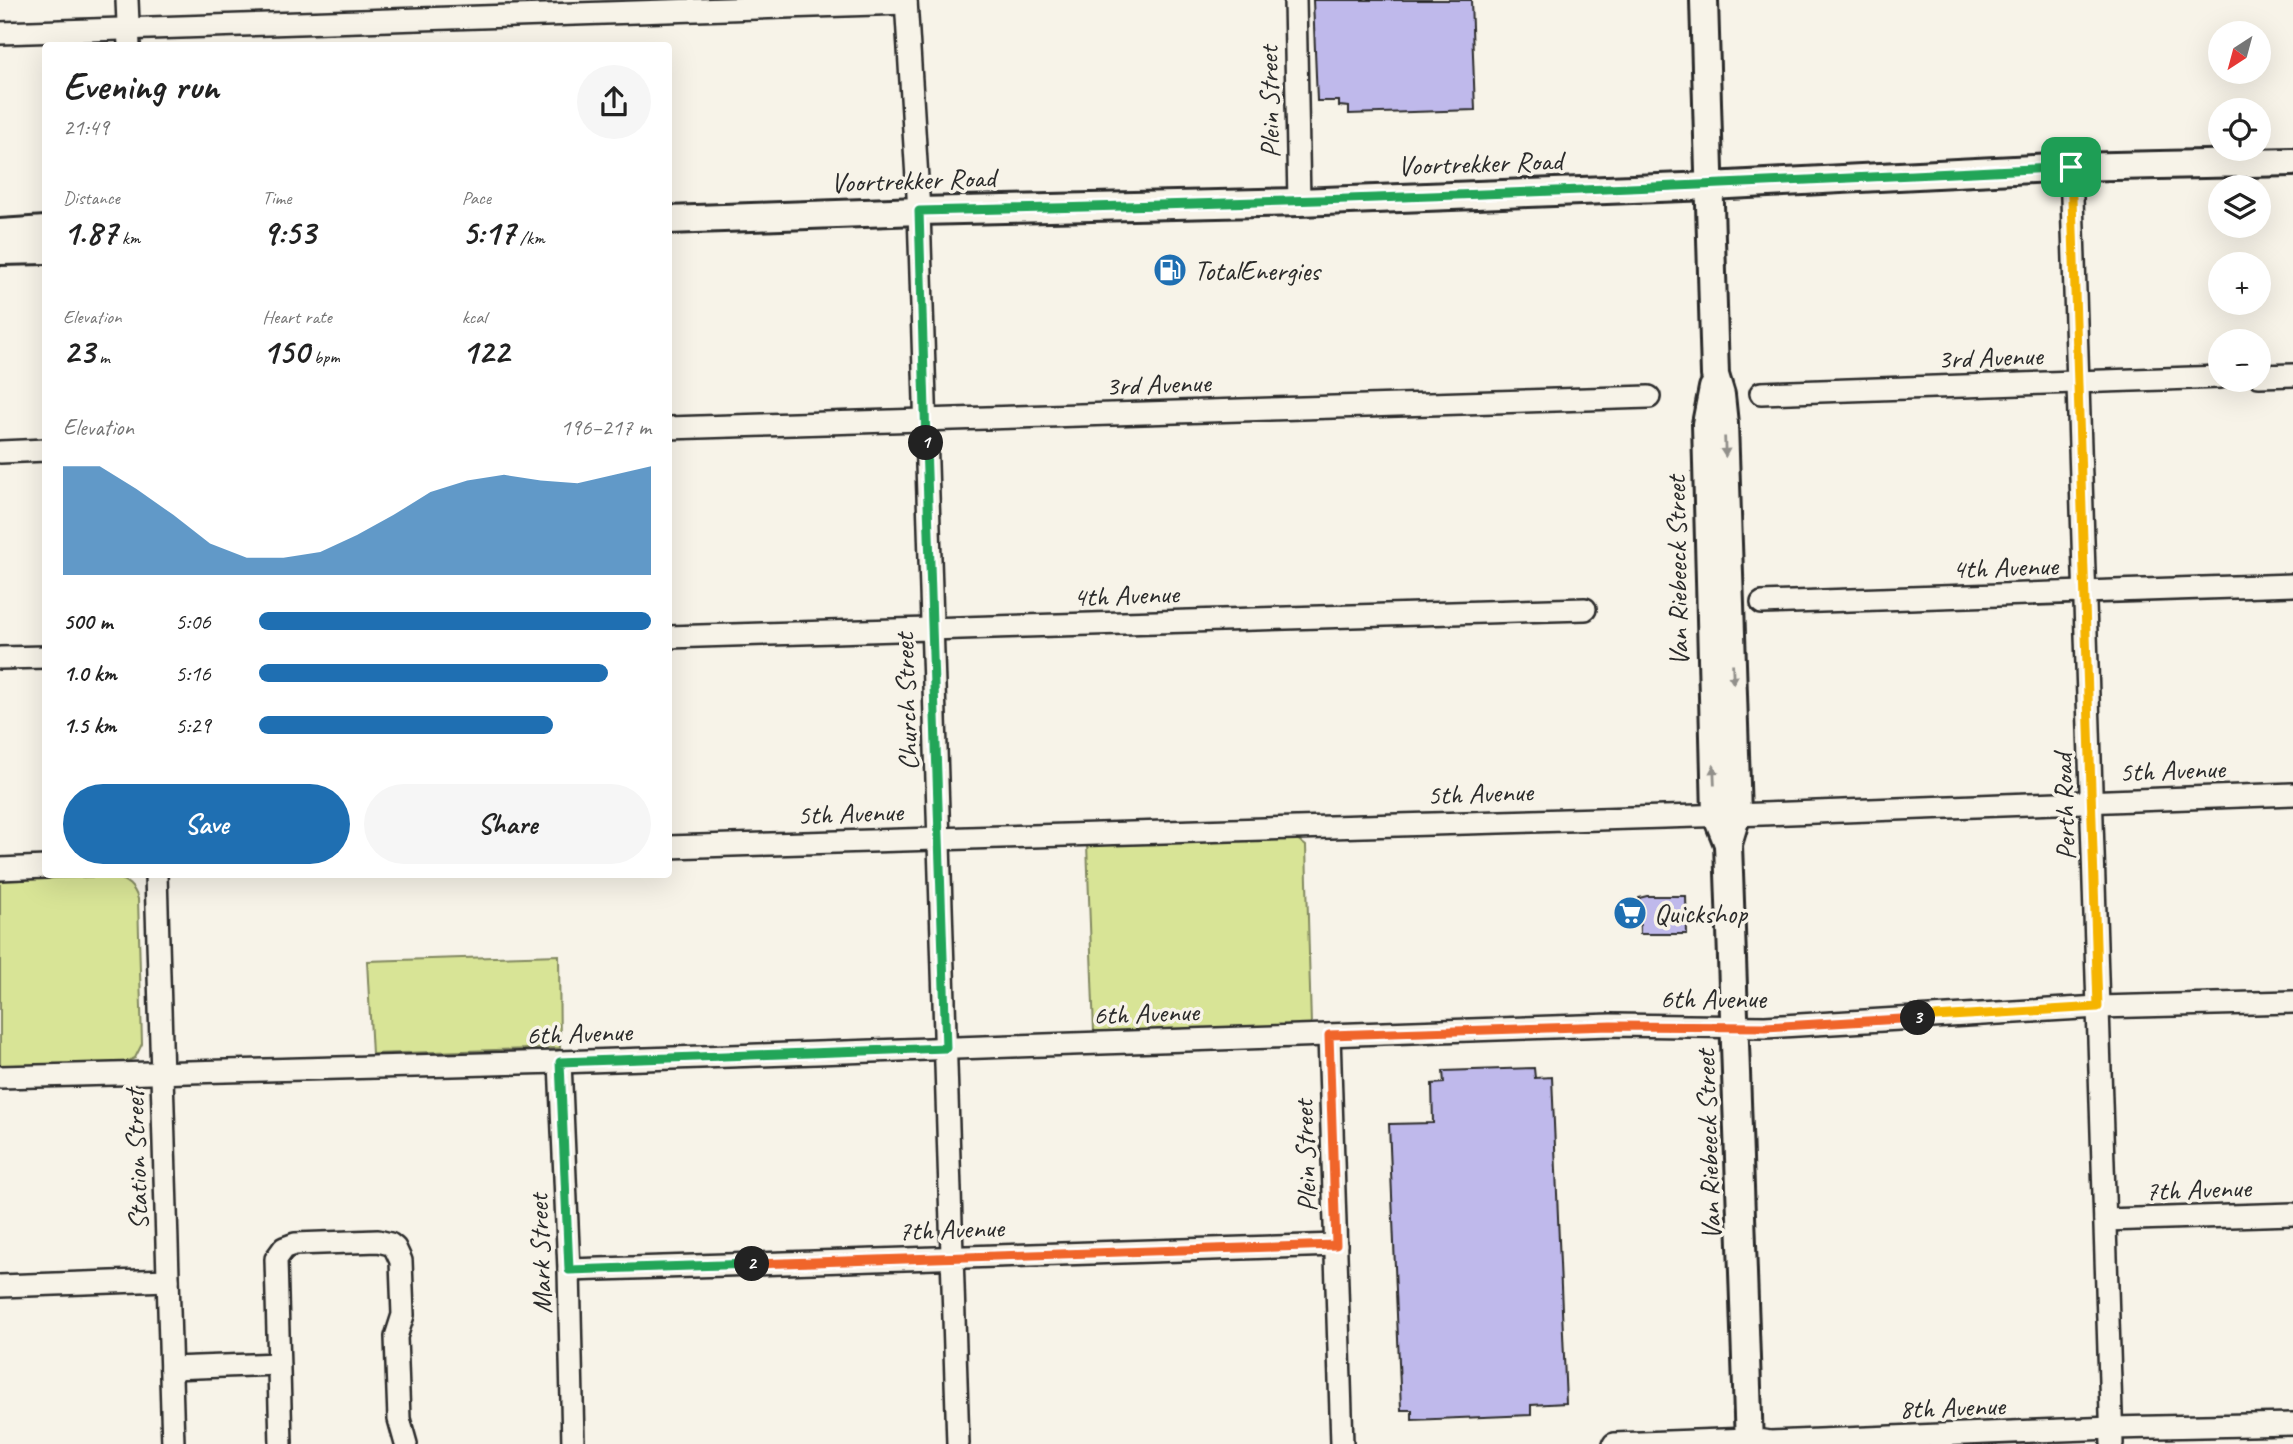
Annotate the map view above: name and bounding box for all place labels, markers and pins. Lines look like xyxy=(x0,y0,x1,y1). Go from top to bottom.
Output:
pin xyxy=(2041,137,2101,197)
fuel station icon: TotalEnergies xyxy=(1151,251,1189,289)
place label: TotalEnergies xyxy=(1194,253,1322,288)
pin: 1 xyxy=(908,426,944,460)
supermarket icon: Quickshop xyxy=(1611,894,1649,932)
place label: Quickshop xyxy=(1654,896,1748,931)
pin: 3 xyxy=(1900,1000,1936,1036)
pin: 2 xyxy=(734,1246,770,1282)

